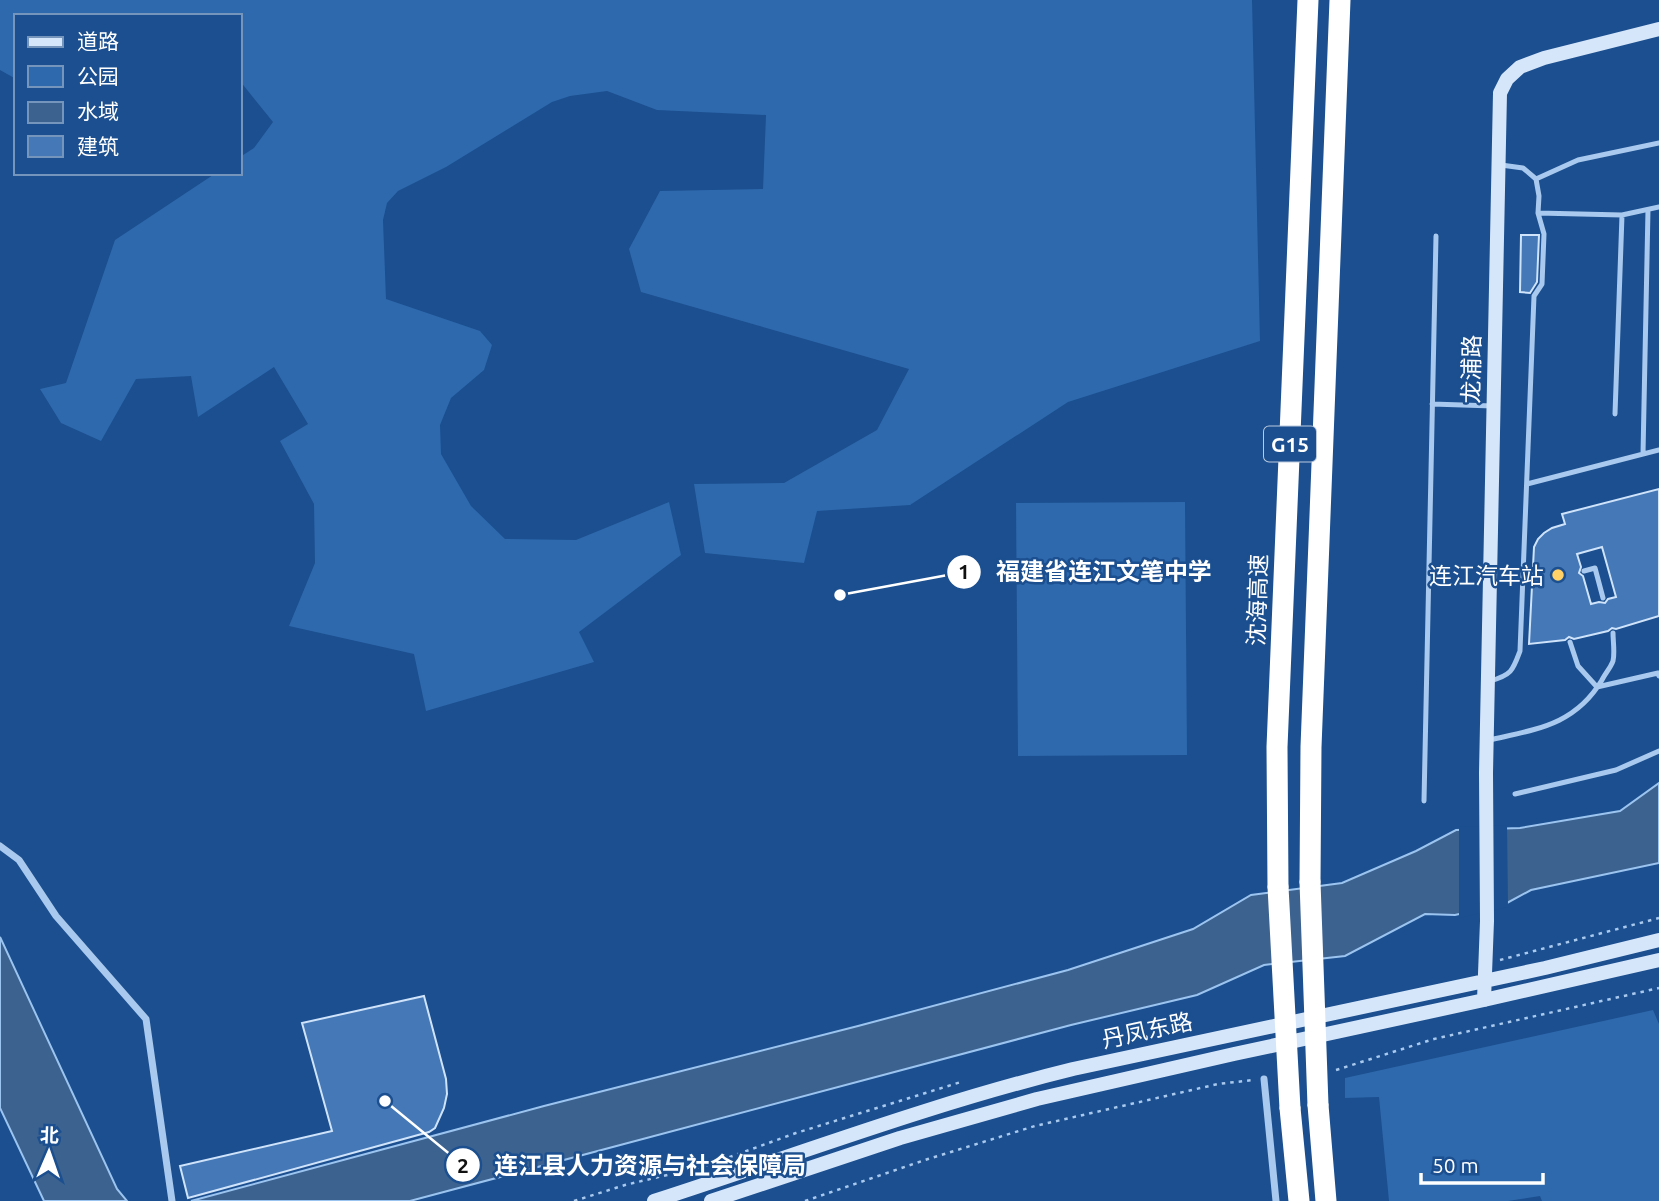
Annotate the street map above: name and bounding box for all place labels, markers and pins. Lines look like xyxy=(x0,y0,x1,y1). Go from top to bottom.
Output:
callout: 福建省连江文笔中学 xyxy=(947,549,1226,594)
place label: 连江汽车站 xyxy=(1429,563,1544,588)
marker: 连江汽车站 xyxy=(1550,567,1566,583)
callout: 连江县人力资源与社会保障局 xyxy=(445,1143,820,1188)

